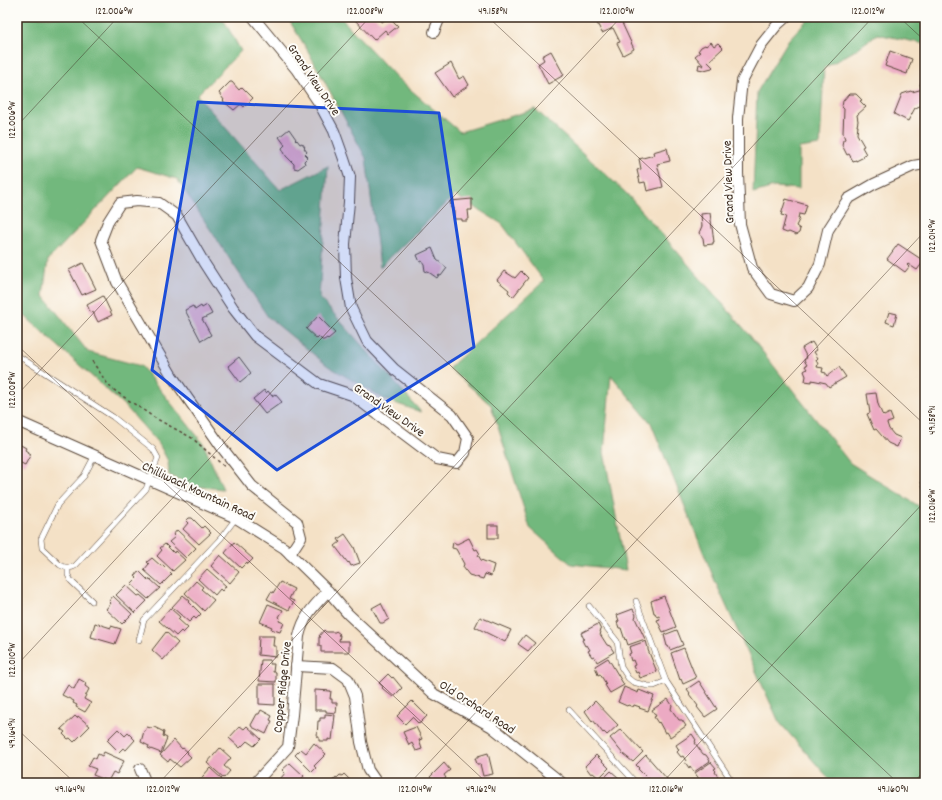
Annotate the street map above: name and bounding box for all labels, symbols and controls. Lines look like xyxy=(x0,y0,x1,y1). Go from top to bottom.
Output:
text: 122.006°W xyxy=(95,5,133,19)
text: 122.008°W xyxy=(347,5,383,19)
text: 49.158°N xyxy=(478,5,508,19)
text: 122.010°W xyxy=(600,5,635,19)
text: 122.012°W xyxy=(851,5,885,19)
street label: Grand View Drive xyxy=(282,41,344,120)
text: 122.006°W xyxy=(6,101,20,139)
street label: Grand View Drive xyxy=(719,140,740,224)
text: 122.014°W xyxy=(926,219,940,253)
text: 122.008°W xyxy=(6,372,20,408)
street label: Grand View Drive xyxy=(349,379,428,443)
text: 49.158°N xyxy=(926,405,940,435)
street label: Chilliwack Mountain Road xyxy=(138,458,258,527)
text: 122.016°W xyxy=(926,489,940,523)
street label: Copper Ridge Drive xyxy=(269,640,298,734)
text: 122.010°W xyxy=(6,642,20,677)
street label: Old Orchard Road xyxy=(435,676,518,740)
text: 49.164°N xyxy=(6,718,20,748)
text: 49.164°N xyxy=(55,783,85,797)
text: 122.012°W xyxy=(146,783,180,797)
text: 122.014°W xyxy=(398,783,432,797)
text: 49.162°N xyxy=(466,783,496,797)
text: 122.016°W xyxy=(649,783,683,797)
text: 49.160°N xyxy=(877,783,909,797)

